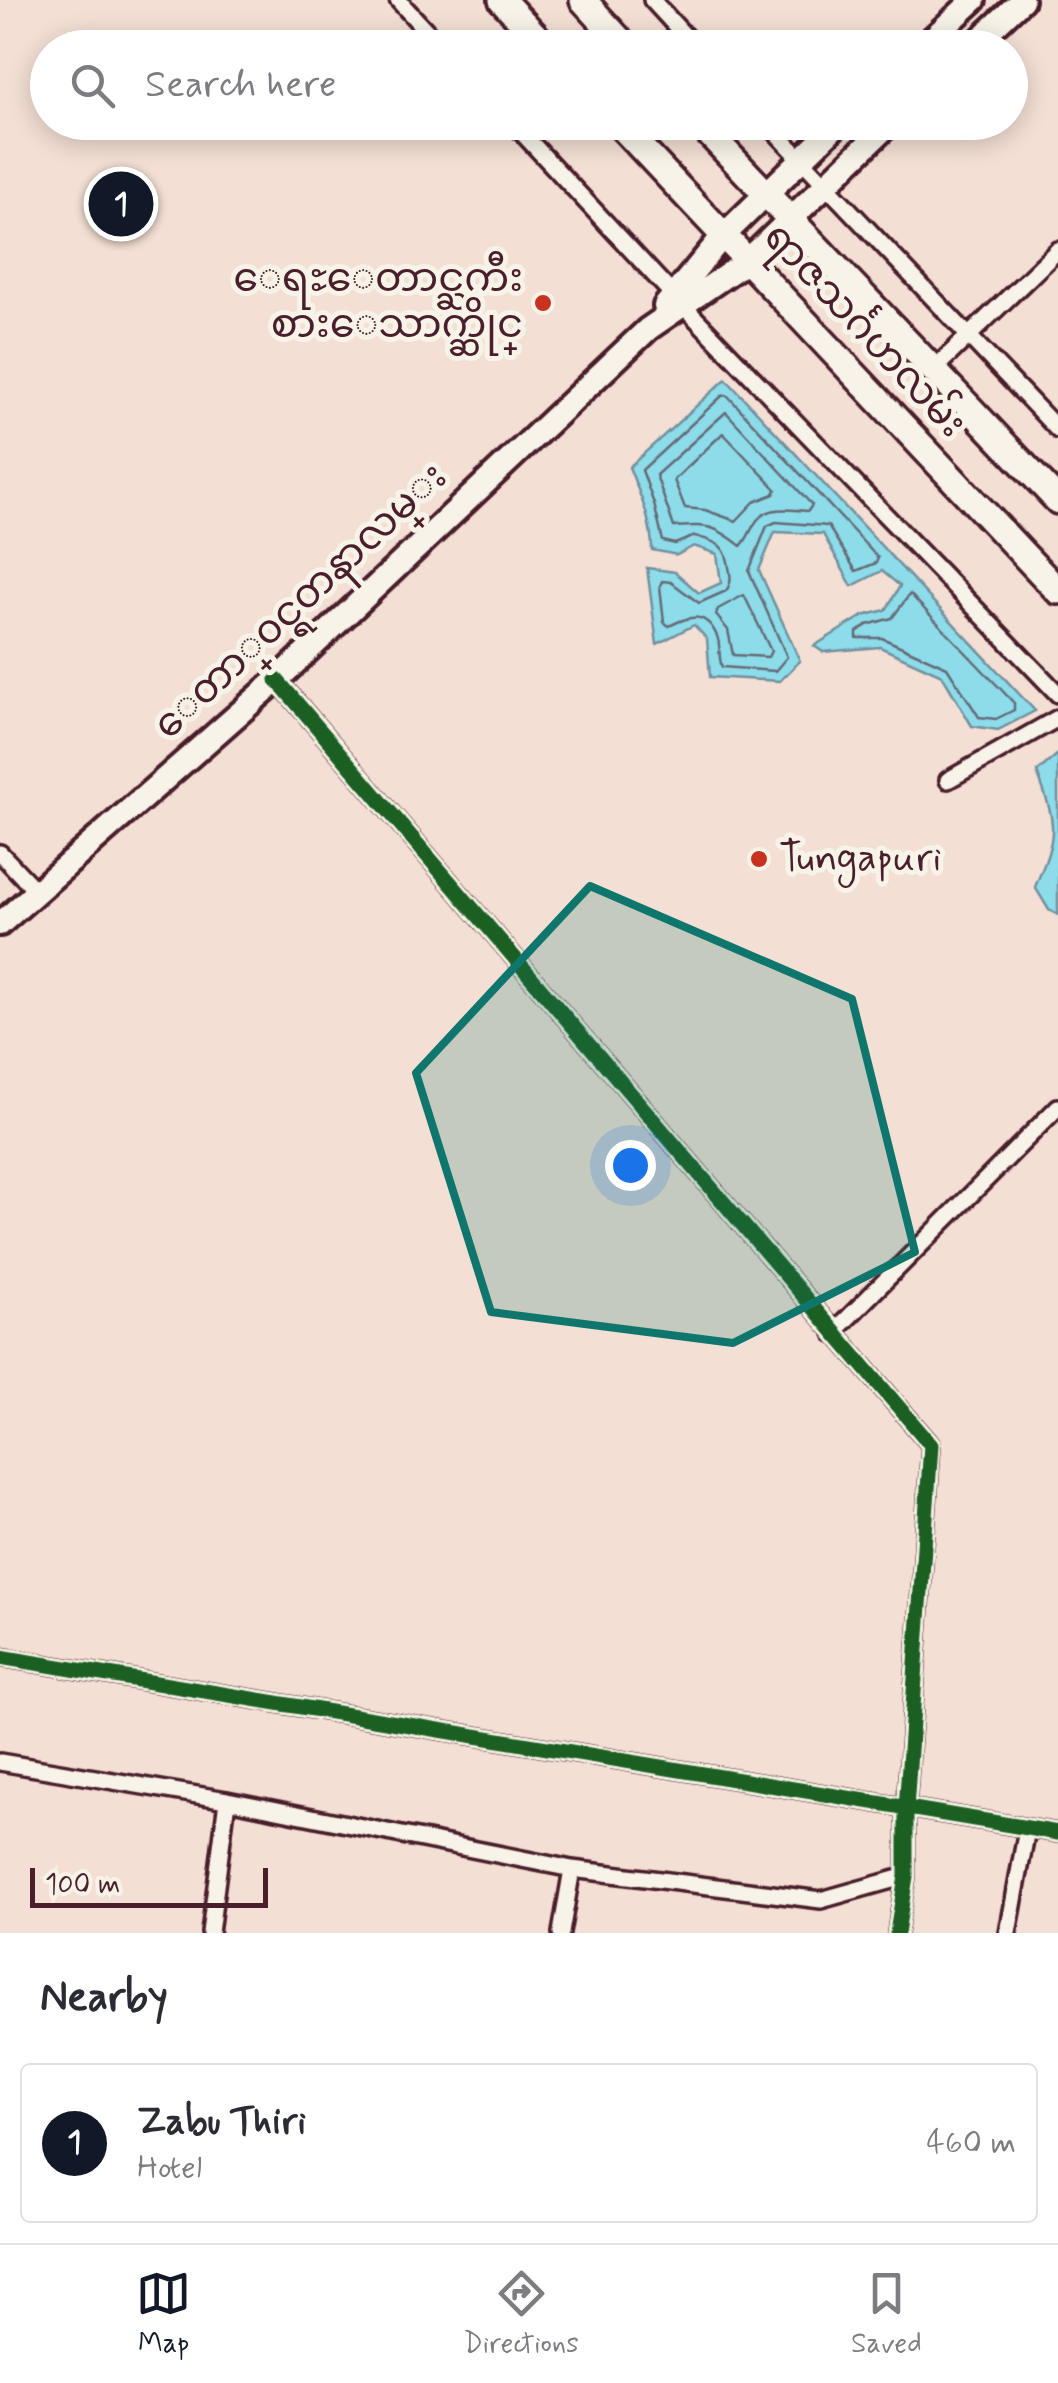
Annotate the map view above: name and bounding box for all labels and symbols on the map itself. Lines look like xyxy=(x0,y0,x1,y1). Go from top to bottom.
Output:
pin: 1 xyxy=(88,166,154,242)
street label: ရာဇသင်္ဂဟလမ်း xyxy=(748,210,980,452)
place label: ေရႊေတာင္ႀကီး စားေသာက္ဆိုင္ xyxy=(233,251,523,356)
marker: ေရႊေတာင္ႀကီး စားေသာက္ဆိုင္ xyxy=(532,292,554,314)
street label: ေတာ္၀င္ရတနာလမ္း xyxy=(143,452,462,755)
place label: Tungapuri xyxy=(779,833,942,888)
marker: Tungapuri xyxy=(748,848,770,870)
your location xyxy=(605,1140,656,1191)
scale bar xyxy=(30,1863,268,1908)

